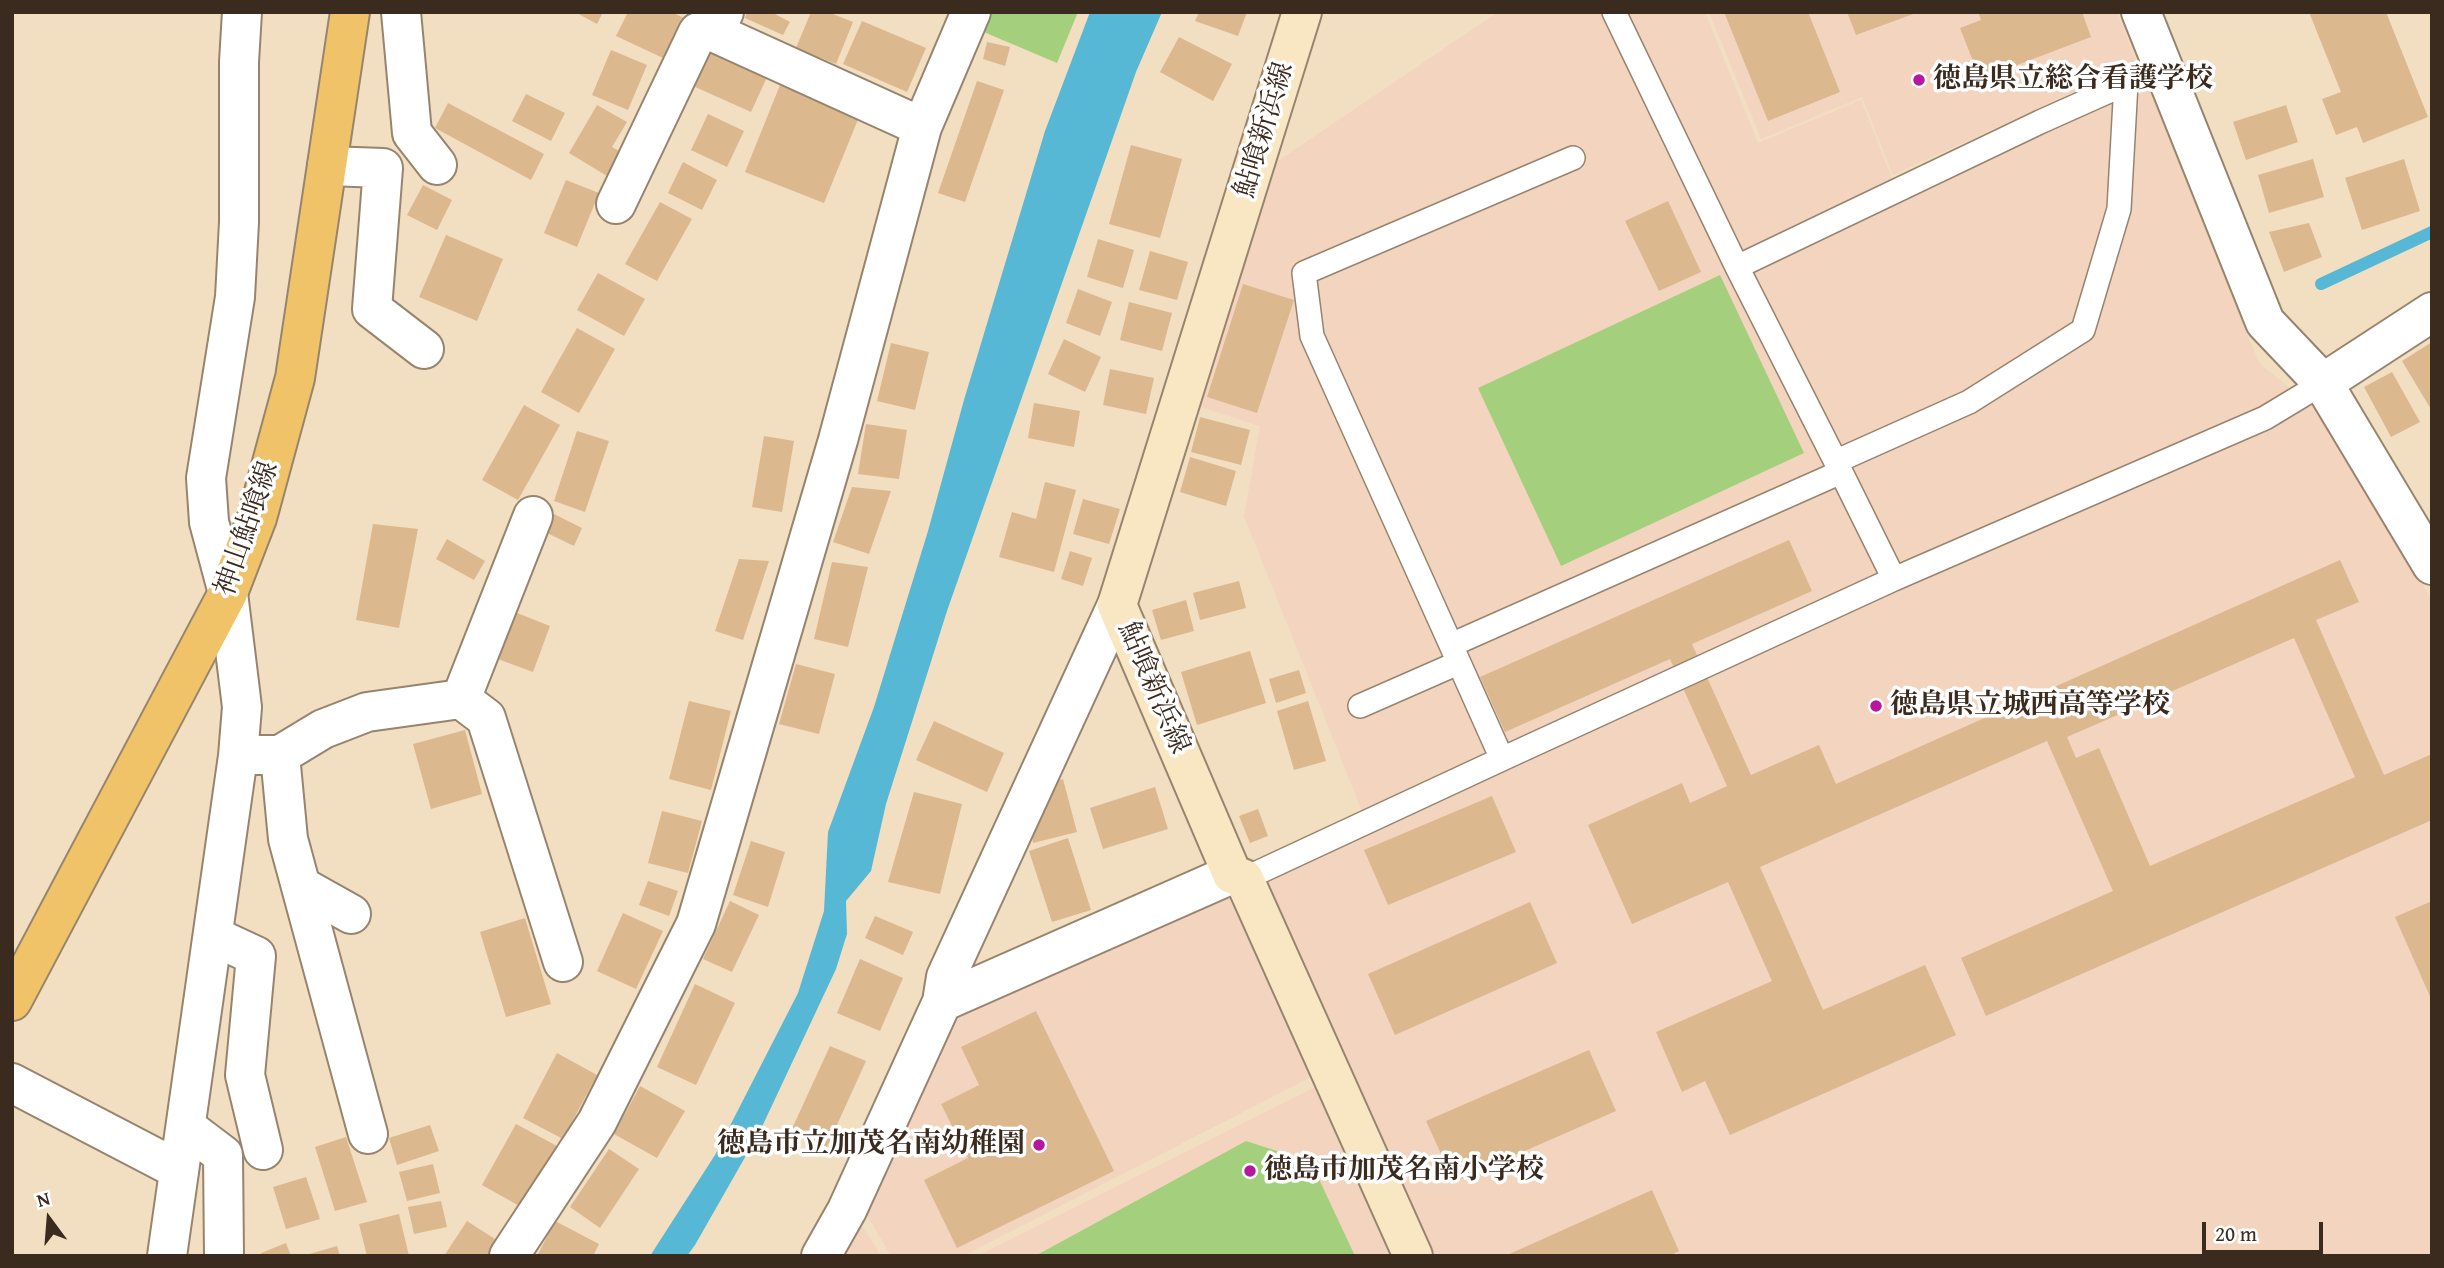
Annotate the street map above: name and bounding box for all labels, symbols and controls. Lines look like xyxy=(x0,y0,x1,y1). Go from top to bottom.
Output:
street label: 鮎喰新浜線 xyxy=(1228,58,1302,202)
place label: 徳島県立総合看護学校 xyxy=(1933,63,2213,97)
marker: 徳島県立総合看護学校 xyxy=(1911,72,1927,88)
street label: 神山鮎喰線 xyxy=(209,457,287,601)
street label: 鮎喰新浜線 xyxy=(1110,617,1196,759)
place label: 徳島県立城西高等学校 xyxy=(1890,689,2170,723)
marker: 徳島県立城西高等学校 xyxy=(1868,698,1884,714)
place label: 徳島市立加茂名南幼稚園 xyxy=(717,1128,1025,1162)
marker: 徳島市立加茂名南幼稚園 xyxy=(1031,1137,1047,1153)
place label: 徳島市加茂名南小学校 xyxy=(1264,1154,1544,1188)
marker: 徳島市加茂名南小学校 xyxy=(1242,1163,1258,1179)
north arrow xyxy=(14,1184,84,1254)
text: N xyxy=(33,1184,53,1214)
scale bar xyxy=(2206,1208,2327,1252)
text: 20 m xyxy=(2215,1218,2257,1249)

